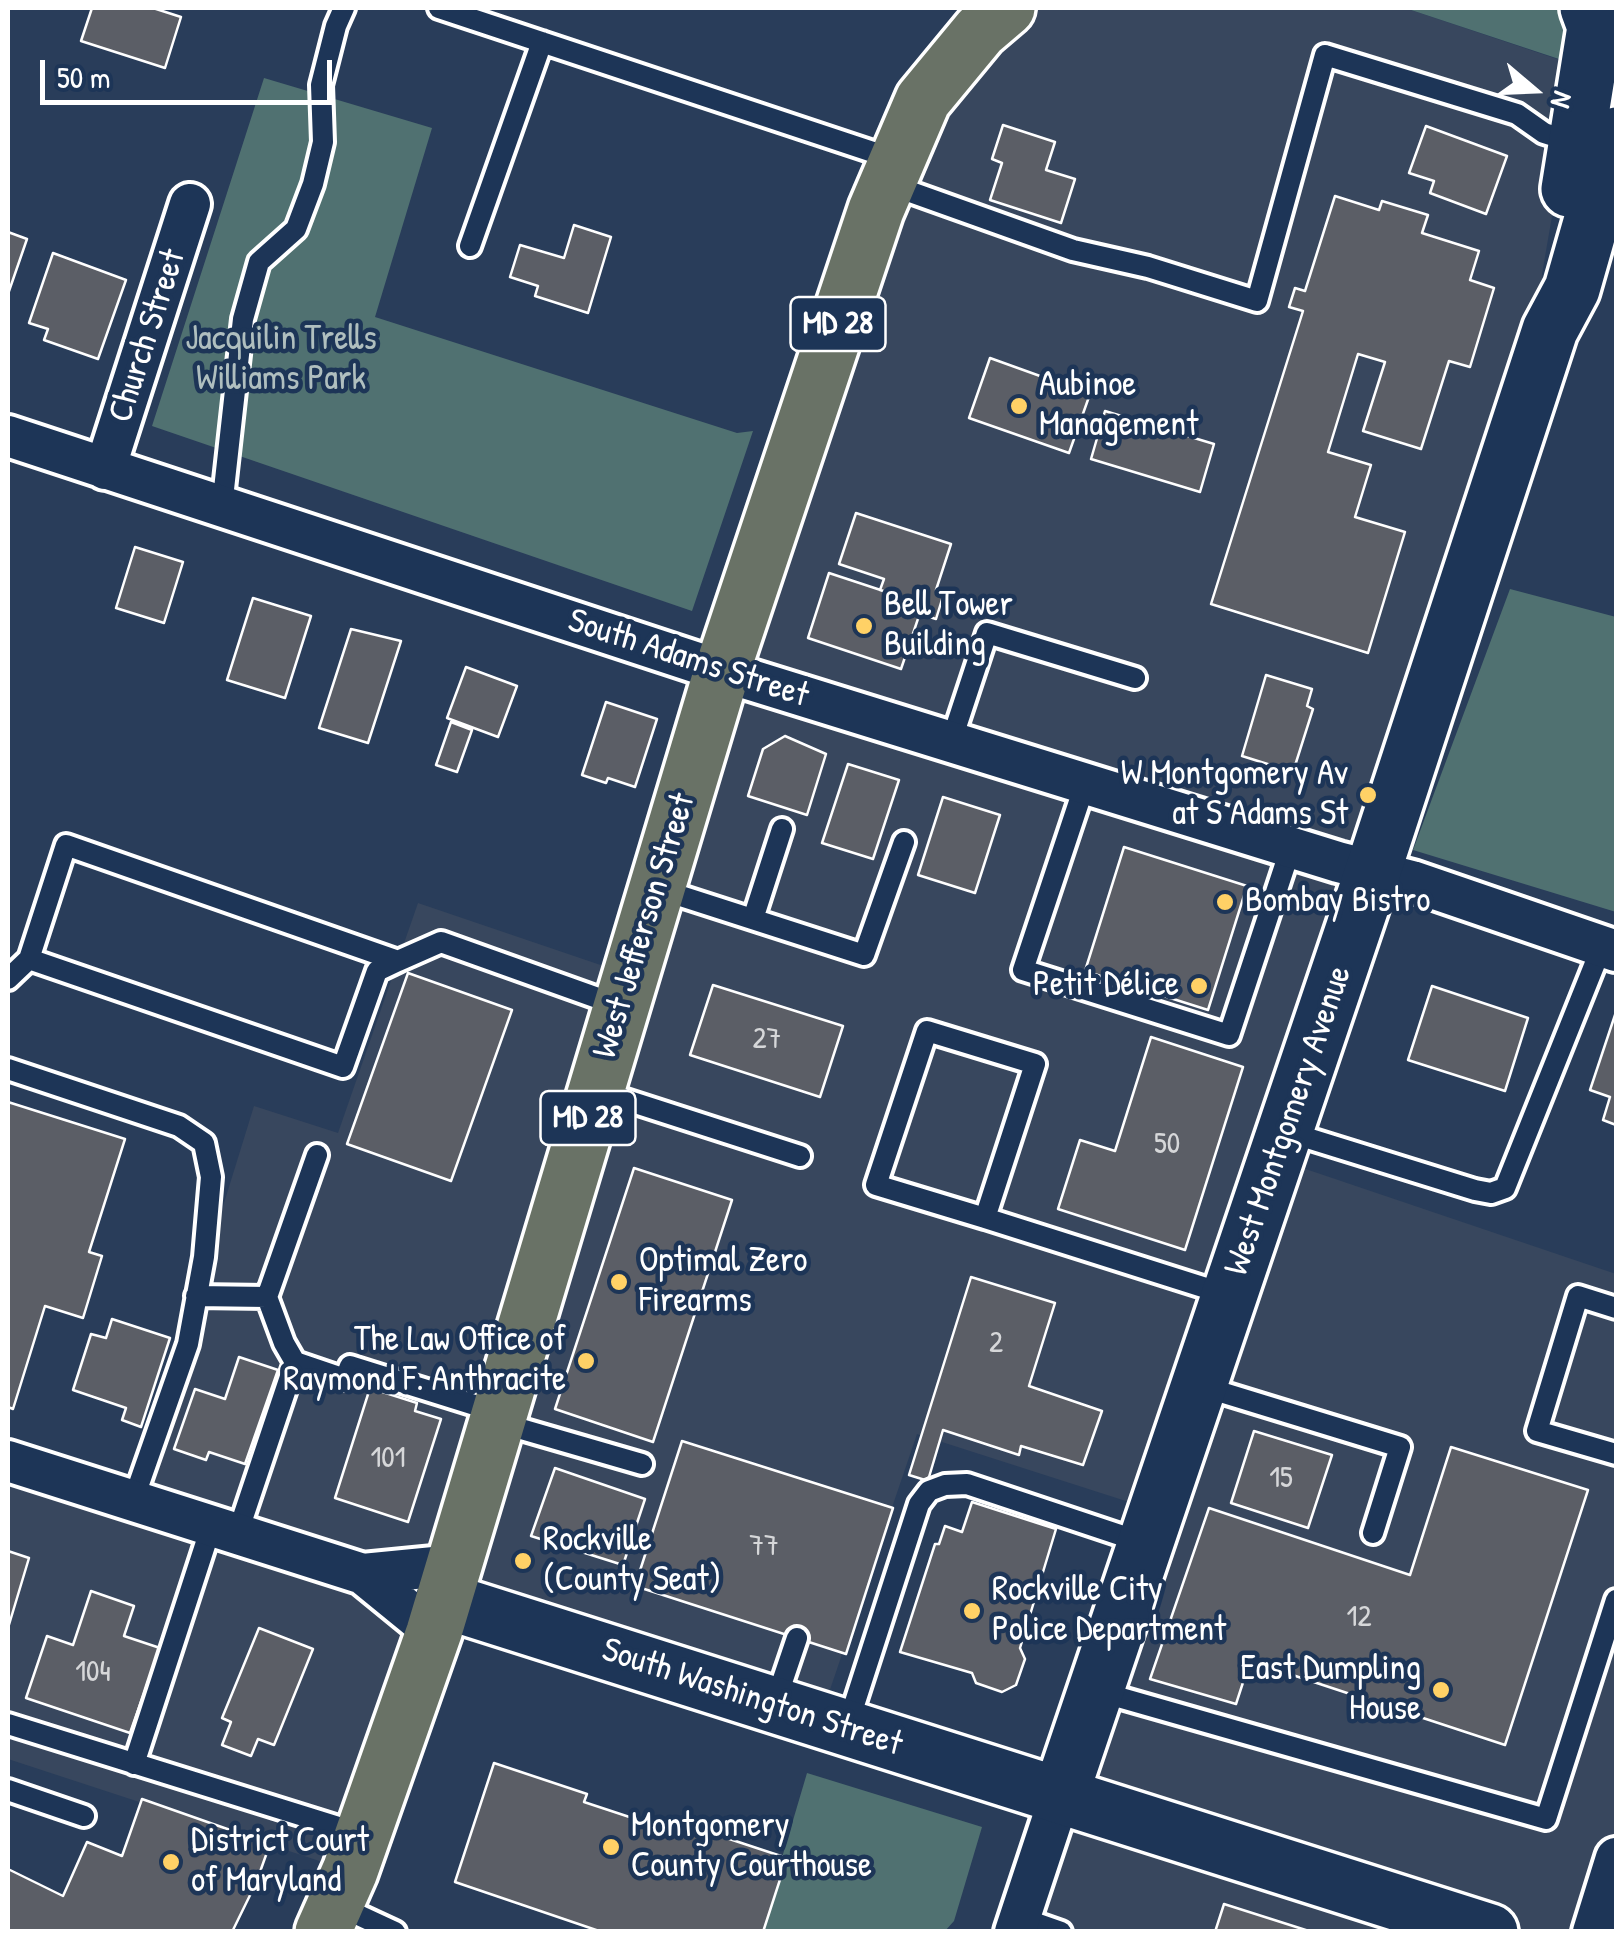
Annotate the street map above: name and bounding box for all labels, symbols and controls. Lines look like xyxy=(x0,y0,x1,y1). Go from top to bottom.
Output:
scale bar xyxy=(45,40,338,102)
north arrow xyxy=(1484,40,1584,140)
text: 50 m xyxy=(57,57,110,97)
text: N xyxy=(1542,87,1583,113)
street label: Church Street xyxy=(100,244,196,428)
road number: MD 28 xyxy=(790,297,886,351)
park label: Jacquilin Trells Williams Park xyxy=(185,319,377,401)
place label: Aubinoe Management xyxy=(1039,365,1198,447)
marker: Aubinoe Management xyxy=(1008,395,1030,417)
place label: Bell Tower Building xyxy=(884,585,1013,667)
street label: South Adams Street xyxy=(563,600,813,718)
marker: Bell Tower Building xyxy=(853,615,875,637)
place label: W Montgomery Av at S Adams St xyxy=(1121,754,1348,836)
marker: W Montgomery Av at S Adams St xyxy=(1357,784,1379,806)
street label: West Jefferson Street xyxy=(585,789,705,1063)
place label: Bombay Bistro xyxy=(1245,881,1430,923)
marker: Bombay Bistro xyxy=(1214,891,1236,913)
street label: West Montgomery Avenue xyxy=(1216,961,1362,1281)
place label: Petit Délice xyxy=(1033,965,1179,1007)
marker: Petit Délice xyxy=(1188,975,1210,997)
house number: 27 xyxy=(753,1022,781,1058)
road number: MD 28 xyxy=(540,1091,636,1145)
house number: 50 xyxy=(1154,1127,1180,1163)
place label: Optimal Zero Firearms xyxy=(639,1241,807,1323)
marker: Optimal Zero Firearms xyxy=(608,1271,630,1293)
place label: The Law Office of Raymond F. Anthracite xyxy=(283,1320,566,1402)
house number: 2 xyxy=(989,1326,1003,1362)
marker: The Law Office of Raymond F. Anthracite xyxy=(575,1350,597,1372)
house number: 101 xyxy=(370,1441,406,1477)
house number: 15 xyxy=(1269,1461,1293,1497)
place label: Rockville (County Seat) xyxy=(543,1520,721,1602)
house number: 77 xyxy=(749,1529,779,1565)
marker: Rockville (County Seat) xyxy=(512,1550,534,1572)
place label: Rockville City Police Department xyxy=(992,1570,1226,1652)
marker: Rockville City Police Department xyxy=(961,1600,983,1622)
house number: 12 xyxy=(1347,1600,1371,1636)
street label: South Washington Street xyxy=(597,1630,907,1766)
place label: East Dumpling House xyxy=(1240,1649,1421,1731)
house number: 104 xyxy=(75,1655,111,1691)
marker: East Dumpling House xyxy=(1430,1679,1452,1701)
place label: Montgomery County Courthouse xyxy=(631,1806,872,1888)
place label: District Court of Maryland xyxy=(191,1821,369,1903)
marker: Montgomery County Courthouse xyxy=(600,1836,622,1858)
marker: District Court of Maryland xyxy=(160,1851,182,1873)

